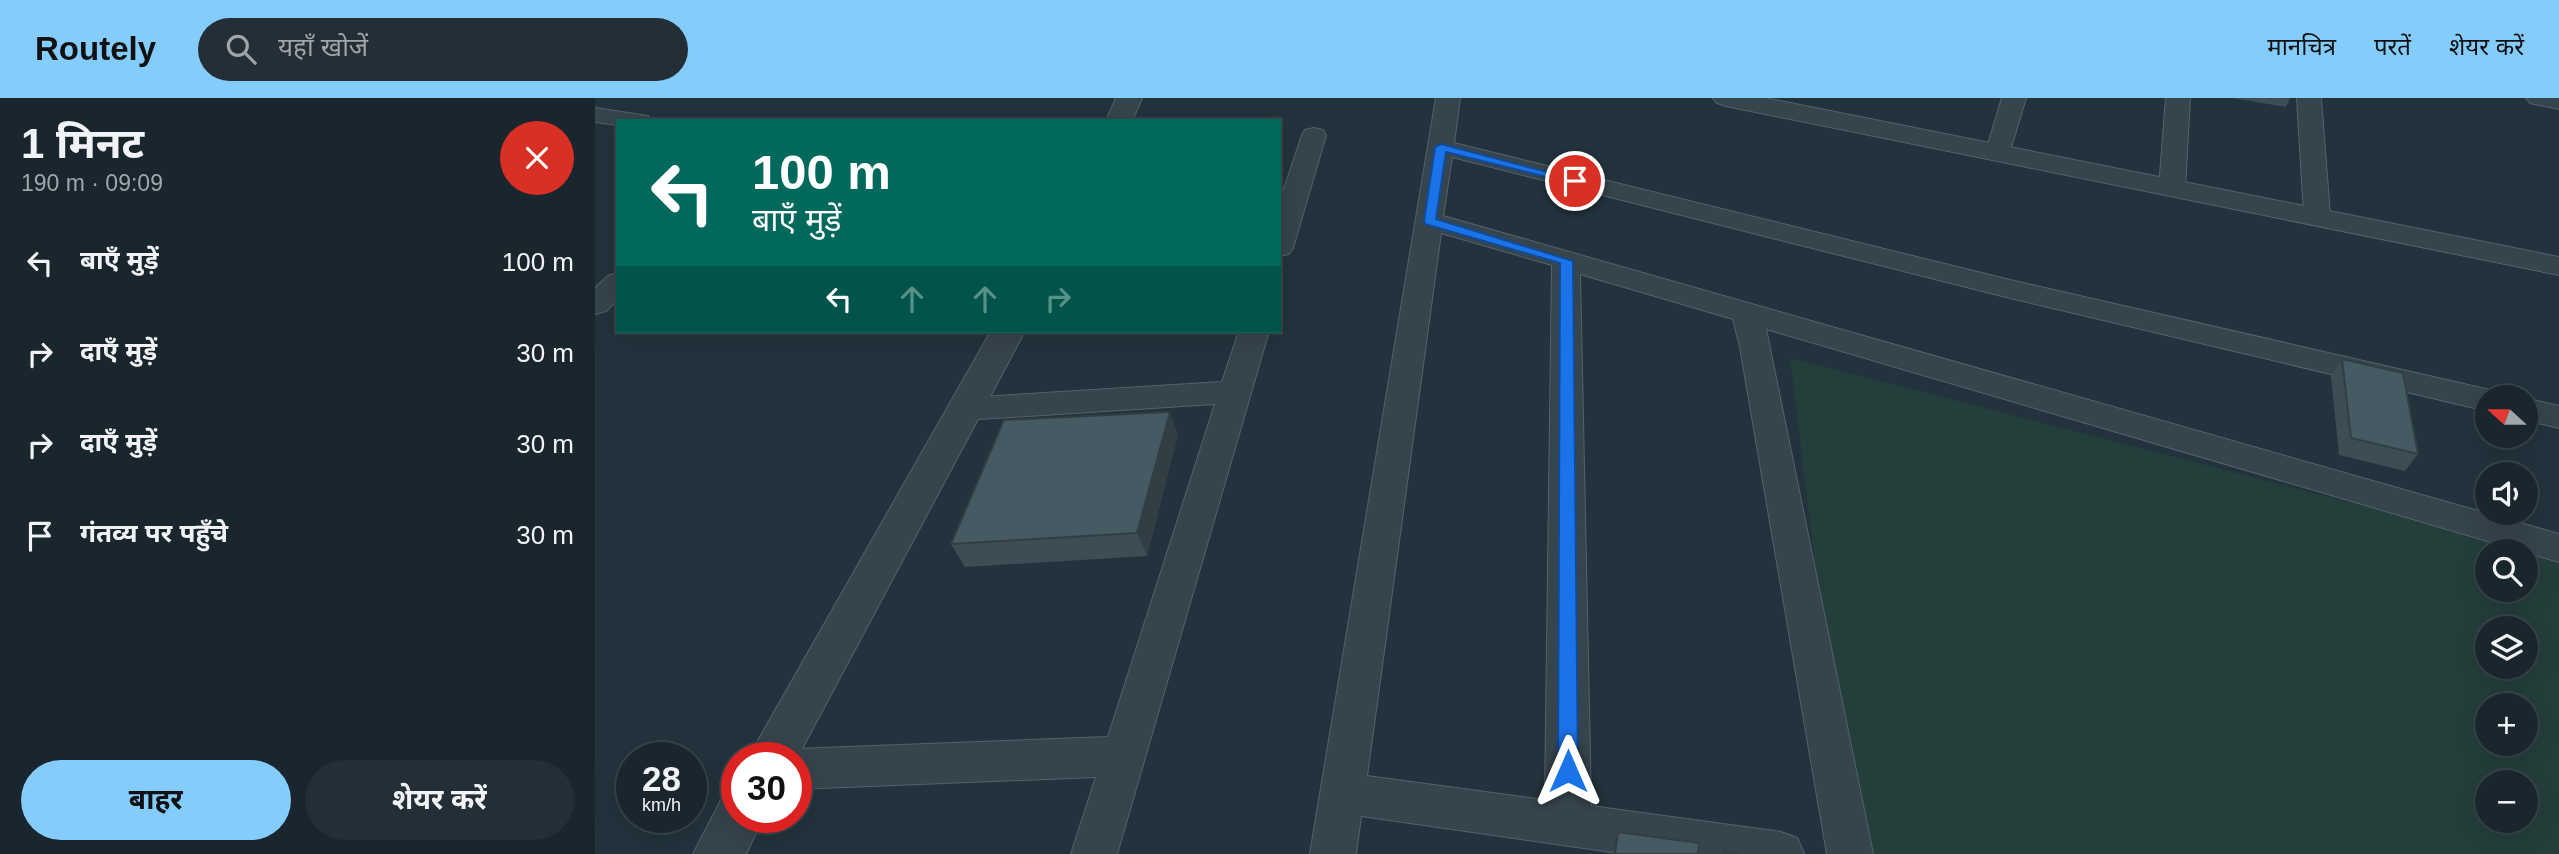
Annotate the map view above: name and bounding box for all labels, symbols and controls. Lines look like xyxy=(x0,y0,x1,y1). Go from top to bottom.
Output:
search box xyxy=(198,18,688,81)
text: Routely xyxy=(35,30,156,67)
icon: search xyxy=(222,30,260,68)
text: यहाँ खोजें xyxy=(278,32,368,62)
text: मानचित्र xyxy=(2267,33,2336,60)
text: परतें xyxy=(2374,33,2411,60)
text: शेयर करें xyxy=(2449,33,2524,60)
text: 1 मिनट xyxy=(21,120,144,167)
button: close xyxy=(500,121,574,195)
text: 100 m xyxy=(752,145,891,199)
icon: left xyxy=(637,147,728,238)
pin xyxy=(1545,151,1605,211)
icon: arrive xyxy=(1556,162,1594,200)
text: 190 m · 09:09 xyxy=(21,170,163,196)
text: बाएँ मुड़ें xyxy=(752,202,841,238)
icon: left xyxy=(21,244,59,282)
text: बाएँ मुड़ें xyxy=(80,245,159,275)
text: 100 m xyxy=(502,247,574,277)
icon: left xyxy=(820,280,858,318)
icon: ahead xyxy=(893,280,931,318)
icon: ahead xyxy=(966,280,1004,318)
icon: right xyxy=(1039,280,1077,318)
icon: right xyxy=(21,335,59,373)
text: दाएँ मुड़ें xyxy=(80,336,157,366)
text: 30 m xyxy=(516,338,574,368)
north arrow xyxy=(2475,385,2537,448)
map controls xyxy=(2475,385,2538,833)
icon: right xyxy=(21,426,59,464)
text: दाएँ मुड़ें xyxy=(80,427,157,457)
text: 30 m xyxy=(516,429,574,459)
button: sound xyxy=(2475,462,2538,525)
icon: arrive xyxy=(21,517,59,555)
text: गंतव्य पर पहुँचे xyxy=(80,518,228,548)
text: 30 m xyxy=(516,520,574,550)
button: search xyxy=(2475,539,2538,602)
button: layers xyxy=(2475,616,2538,679)
button: + xyxy=(2475,693,2538,756)
position arrow xyxy=(1531,734,1605,808)
speed limit sign: 30 xyxy=(721,742,812,833)
text: 28 xyxy=(642,759,681,798)
button: बाहर xyxy=(21,760,291,840)
button: शेयर करें xyxy=(305,760,574,840)
button: − xyxy=(2475,770,2538,833)
text: km/h xyxy=(642,795,681,815)

